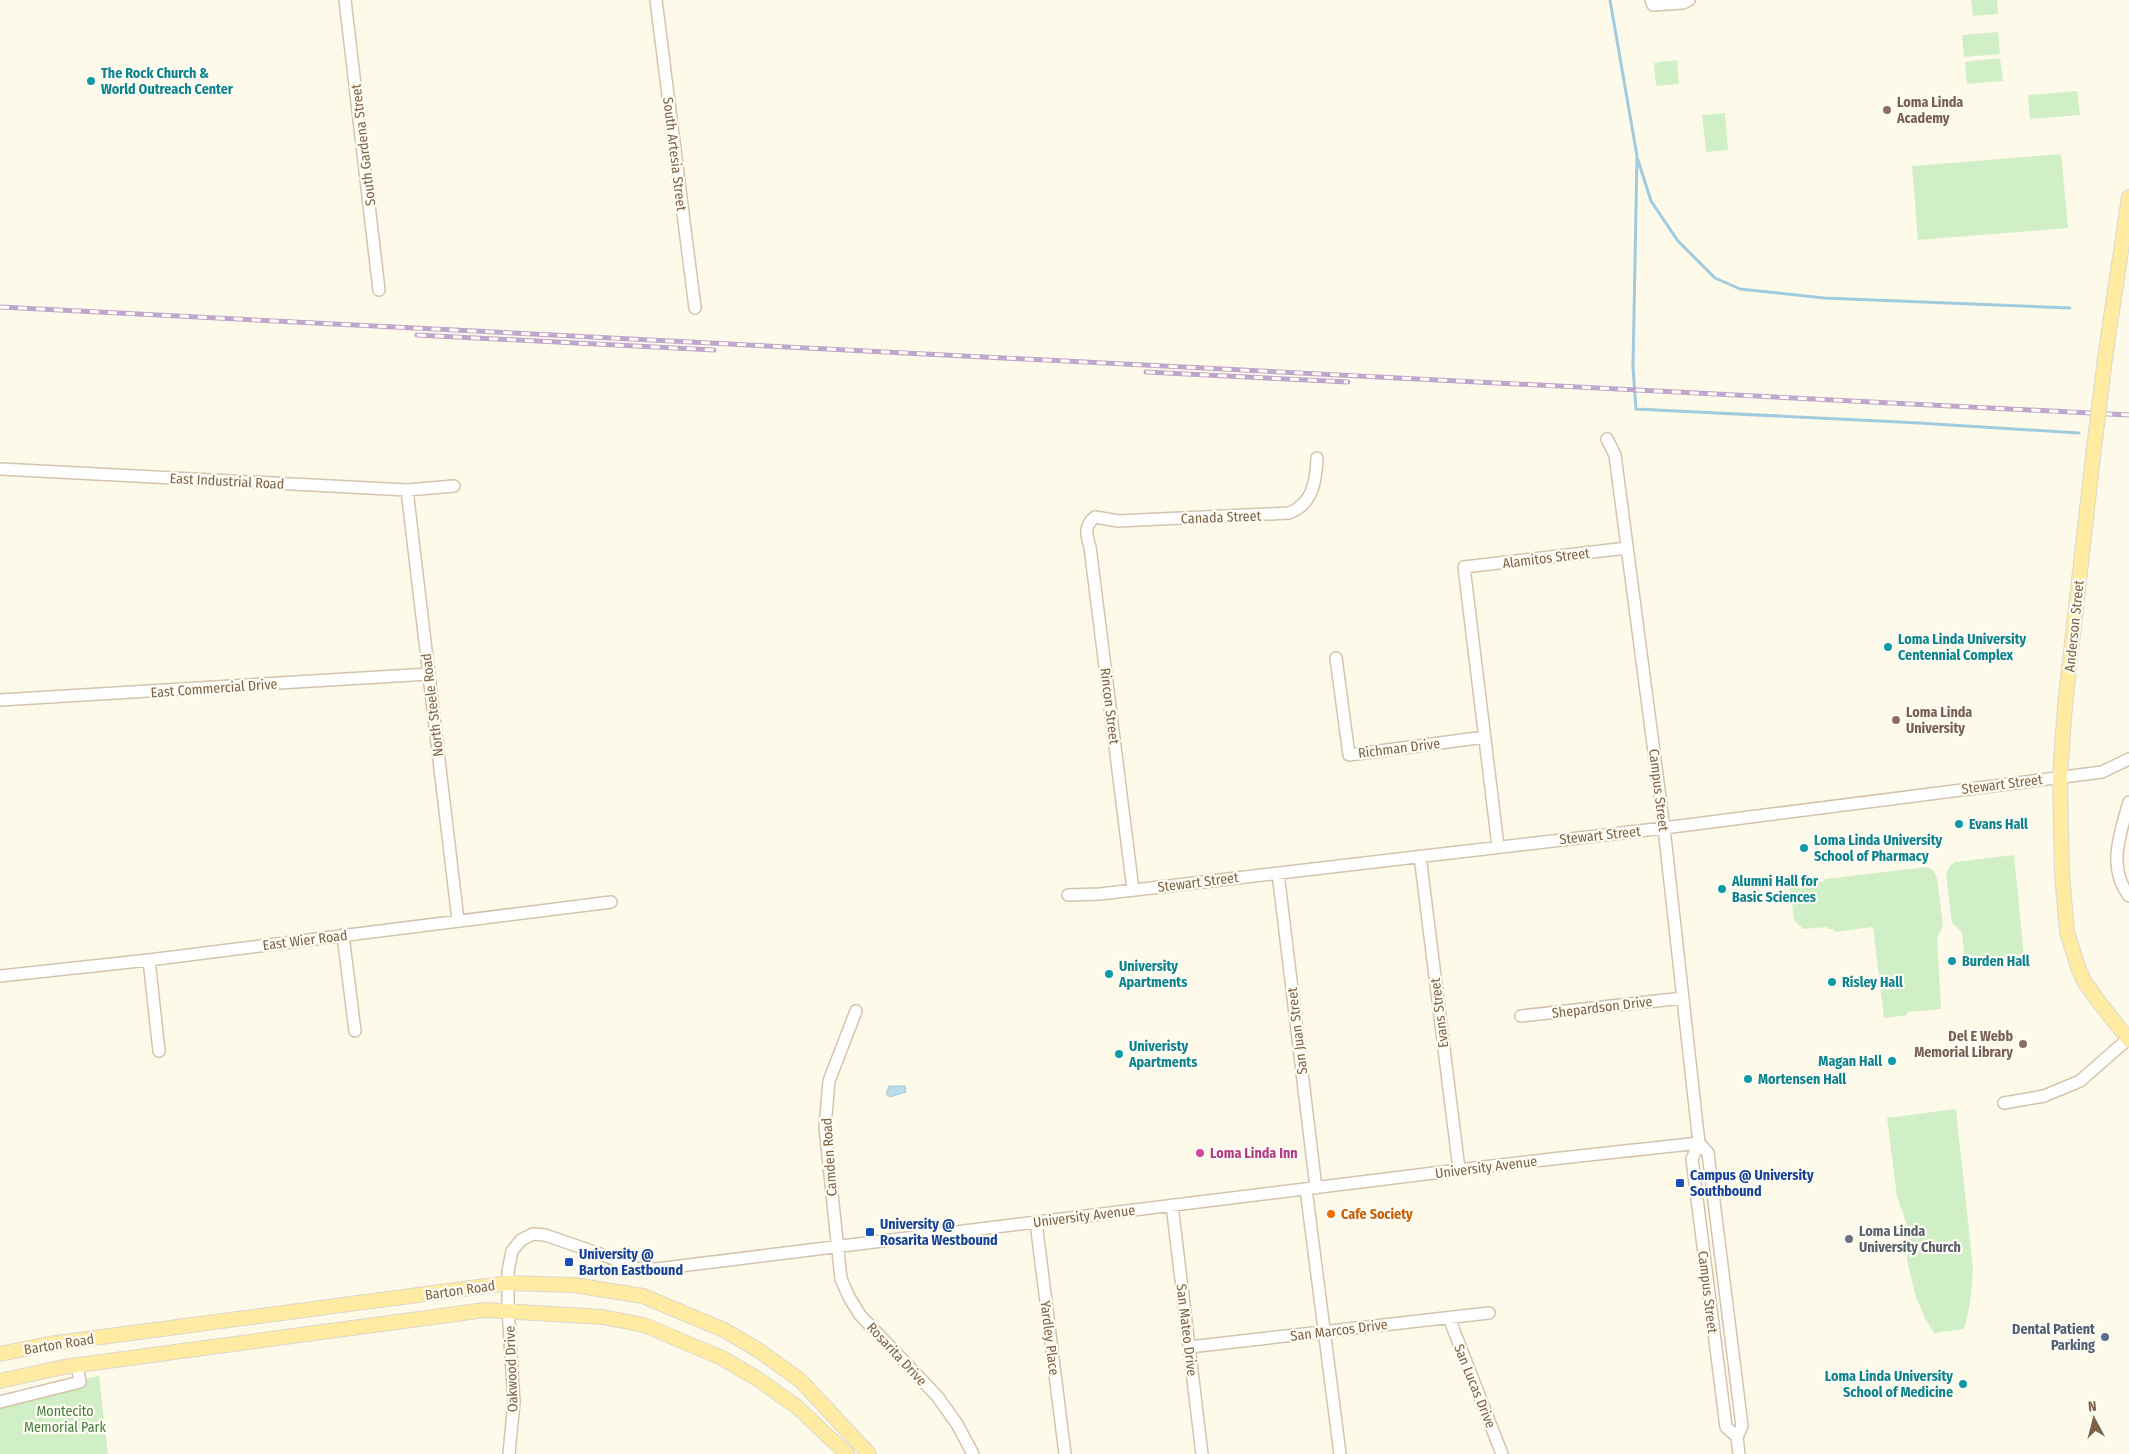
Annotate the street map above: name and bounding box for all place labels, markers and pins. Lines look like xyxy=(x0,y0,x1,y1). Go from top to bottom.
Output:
place label: The Rock Church & World Outreach Center xyxy=(101,65,234,98)
marker: The Rock Church & World Outreach Center xyxy=(85,75,97,87)
place label: Loma Linda Academy xyxy=(1896,94,1963,127)
marker: Loma Linda Academy xyxy=(1881,104,1893,116)
place label: Loma Linda University Centennial Complex xyxy=(1898,631,2027,664)
marker: Loma Linda University Centennial Complex xyxy=(1882,641,1894,653)
place label: Loma Linda University xyxy=(1906,704,1972,737)
marker: Loma Linda University xyxy=(1890,714,1902,726)
place label: Evans Hall xyxy=(1969,816,2028,833)
marker: Evans Hall xyxy=(1953,818,1965,830)
place label: Loma Linda University School of Pharmacy xyxy=(1814,832,1943,865)
marker: Loma Linda University School of Pharmacy xyxy=(1798,842,1810,854)
place label: Alumni Hall for Basic Sciences xyxy=(1731,873,1819,906)
marker: Alumni Hall for Basic Sciences xyxy=(1716,883,1728,895)
place label: Burden Hall xyxy=(1962,953,2030,970)
marker: Burden Hall xyxy=(1946,955,1958,967)
place label: University Apartments xyxy=(1118,958,1187,991)
marker: University Apartments xyxy=(1103,968,1115,980)
place label: Risley Hall xyxy=(1842,974,1903,991)
marker: Risley Hall xyxy=(1826,976,1838,988)
place label: Del E Webb Memorial Library xyxy=(1914,1028,2013,1061)
place label: Univeristy Apartments xyxy=(1128,1038,1197,1071)
marker: Del E Webb Memorial Library xyxy=(2017,1038,2029,1050)
marker: Univeristy Apartments xyxy=(1113,1048,1125,1060)
place label: Magan Hall xyxy=(1818,1053,1882,1070)
marker: Magan Hall xyxy=(1886,1055,1898,1067)
place label: Mortensen Hall xyxy=(1758,1071,1846,1088)
marker: Mortensen Hall xyxy=(1742,1073,1754,1085)
place label: Loma Linda Inn xyxy=(1210,1145,1298,1162)
marker: Loma Linda Inn xyxy=(1194,1147,1206,1159)
place label: Campus @ University Southbound xyxy=(1690,1167,1814,1200)
marker: Campus @ University Southbound xyxy=(1674,1177,1686,1189)
place label: Cafe Society xyxy=(1341,1206,1413,1223)
marker: Cafe Society xyxy=(1325,1208,1337,1220)
place label: University @ Rosarita Westbound xyxy=(880,1216,998,1249)
place label: Loma Linda University Church xyxy=(1859,1223,1961,1256)
marker: University @ Rosarita Westbound xyxy=(864,1226,876,1238)
marker: Loma Linda University Church xyxy=(1843,1233,1855,1245)
place label: University @ Barton Eastbound xyxy=(579,1246,683,1279)
marker: University @ Barton Eastbound xyxy=(563,1256,575,1268)
place label: Dental Patient Parking xyxy=(2012,1321,2096,1354)
marker: Dental Patient Parking xyxy=(2099,1331,2111,1343)
place label: Loma Linda University School of Medicine xyxy=(1825,1368,1953,1401)
marker: Loma Linda University School of Medicine xyxy=(1957,1378,1969,1390)

